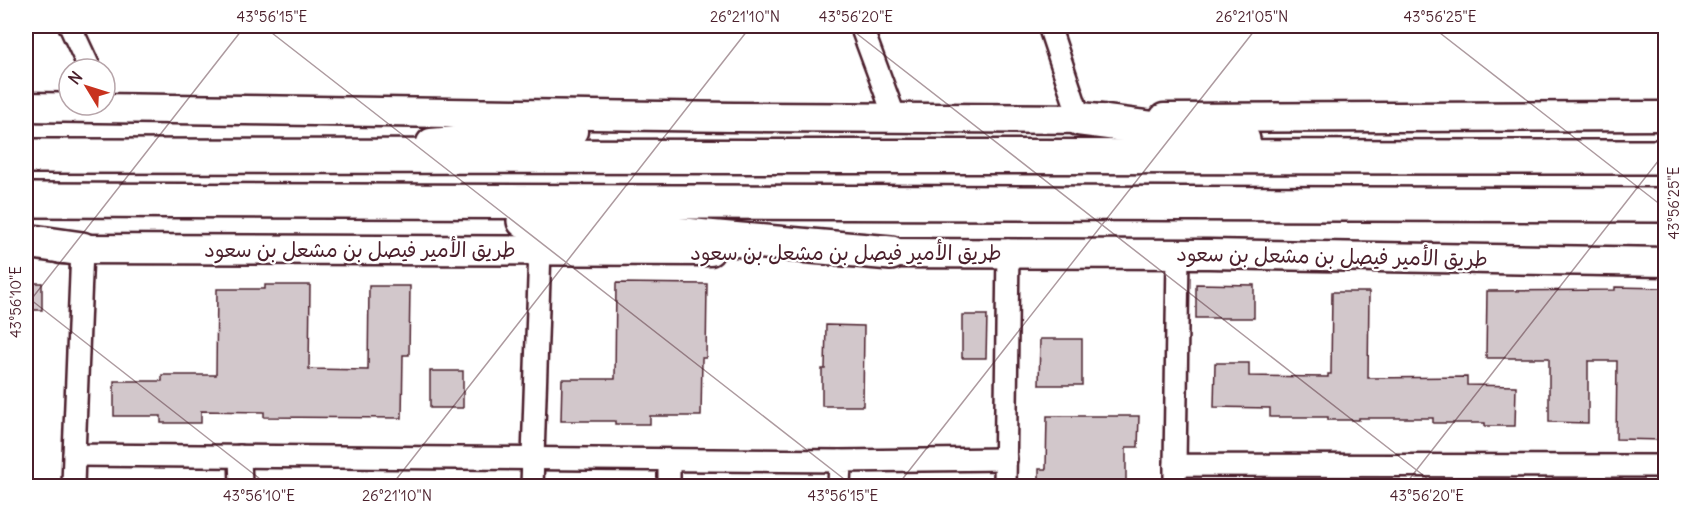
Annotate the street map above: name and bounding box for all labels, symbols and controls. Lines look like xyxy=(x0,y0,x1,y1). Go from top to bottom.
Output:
text: 43°56'15"E xyxy=(237,7,308,26)
text: 26°21'10"N xyxy=(710,7,780,26)
text: 43°56'20"E xyxy=(819,7,893,26)
text: 26°21'05"N xyxy=(1216,7,1288,26)
text: 43°56'25"E xyxy=(1403,7,1477,26)
north arrow xyxy=(57,57,117,117)
text: N xyxy=(64,67,86,88)
text: 43°56'25"E xyxy=(1664,166,1683,240)
street label: طريق الأمير فيصل بن مشعل بن سعود xyxy=(204,236,516,264)
street label: طريق الأمير فيصل بن مشعل بن سعود xyxy=(690,239,1002,267)
street label: طريق الأمير فيصل بن مشعل بن سعود xyxy=(1176,240,1488,273)
text: 43°56'10"E xyxy=(6,266,25,338)
text: 43°56'10"E xyxy=(223,486,295,505)
text: 26°21'10"N xyxy=(362,486,432,505)
text: 43°56'15"E xyxy=(808,486,879,505)
text: 43°56'20"E xyxy=(1390,486,1464,505)

